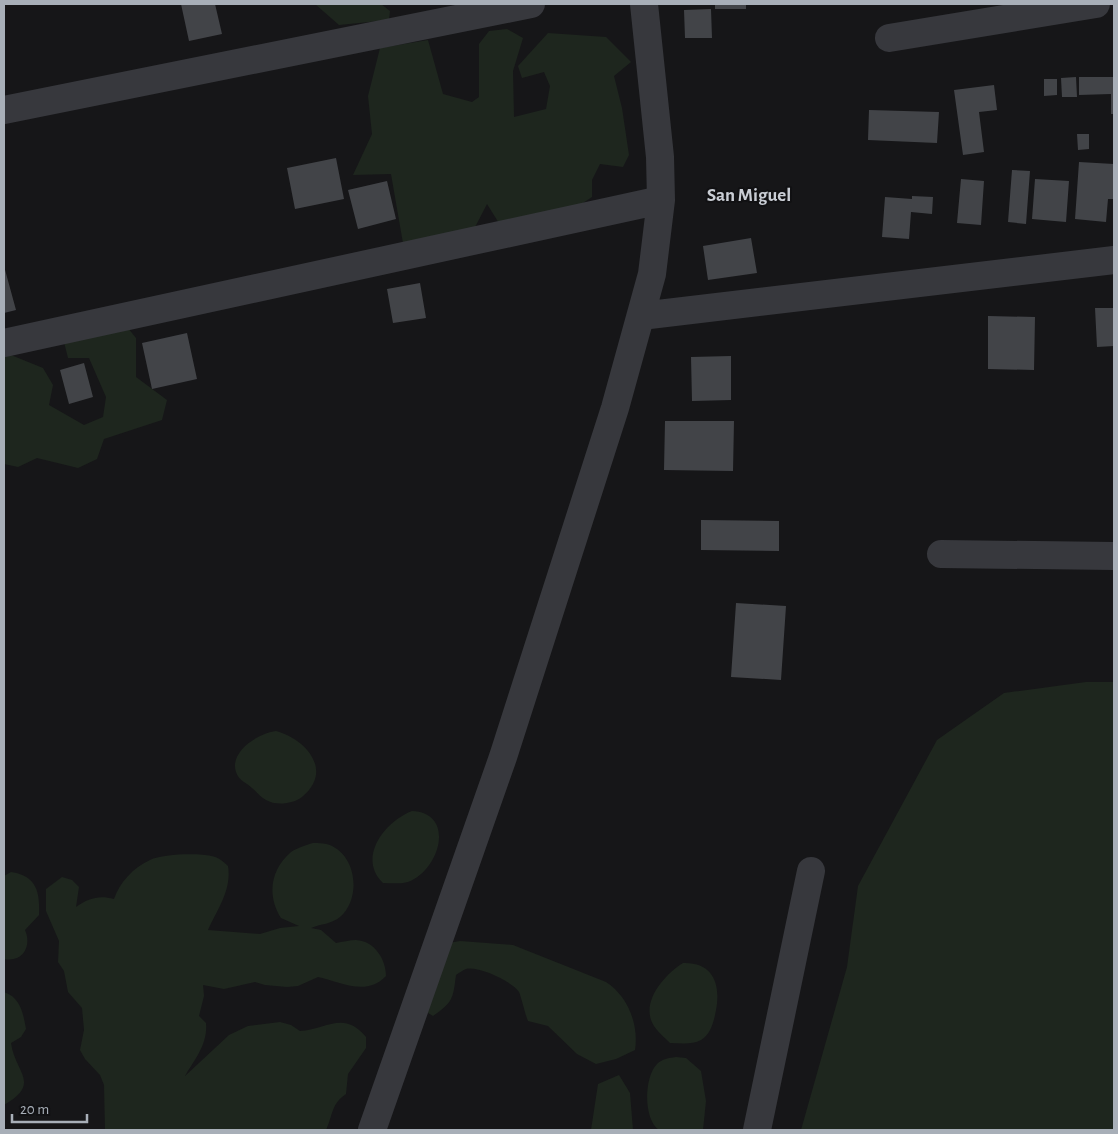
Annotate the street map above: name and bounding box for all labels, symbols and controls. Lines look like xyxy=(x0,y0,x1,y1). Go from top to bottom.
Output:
district label: San Miguel xyxy=(707,186,791,205)
scale bar xyxy=(12,1092,88,1124)
text: 20 m xyxy=(20,1102,49,1117)

